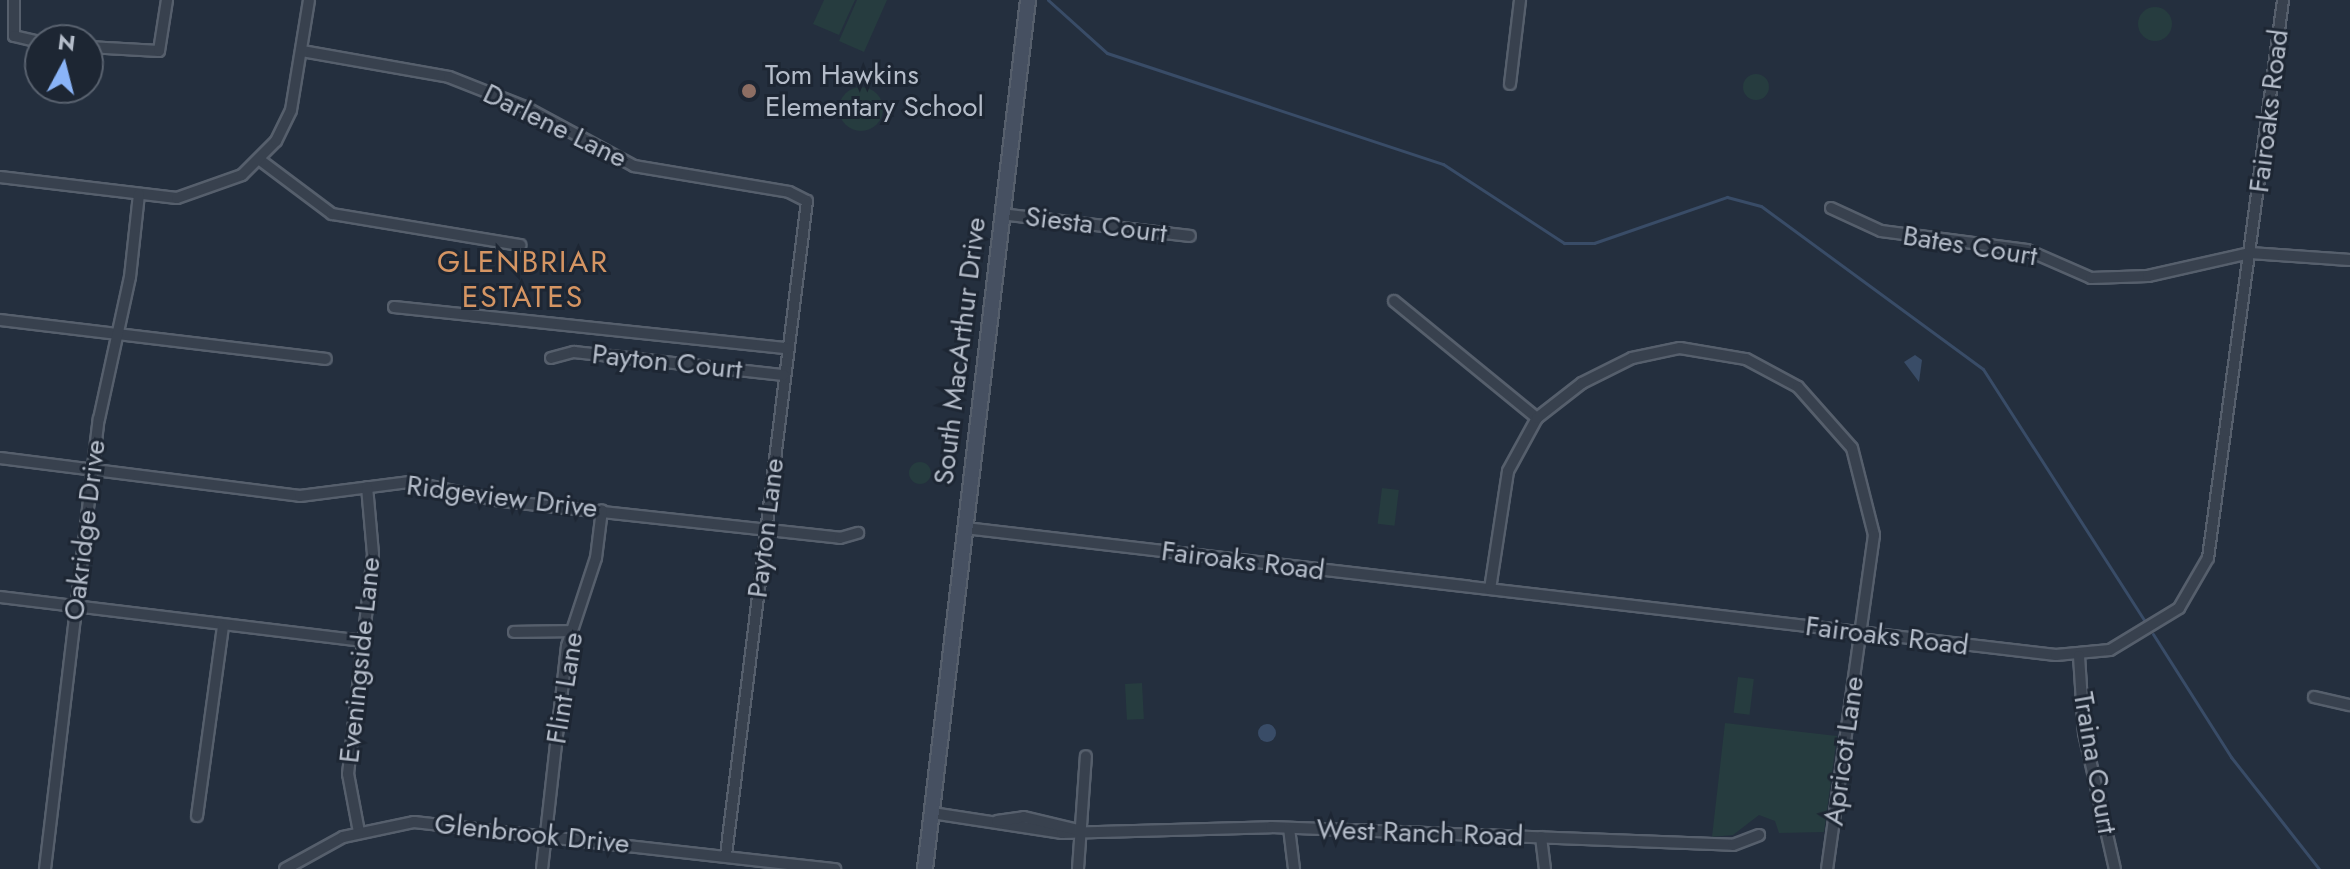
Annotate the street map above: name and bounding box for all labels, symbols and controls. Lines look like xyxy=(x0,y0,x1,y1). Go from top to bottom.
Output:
north arrow xyxy=(24,24,104,104)
text: N xyxy=(56,25,77,59)
street label: Fairoaks Road xyxy=(2242,27,2296,195)
place label: Tom Hawkins Elementary School xyxy=(765,58,984,124)
street label: Darlene Lane xyxy=(478,77,632,175)
marker: Tom Hawkins Elementary School xyxy=(740,82,758,100)
street label: Siesta Court xyxy=(1023,200,1169,250)
street label: South MacArthur Drive xyxy=(927,215,993,487)
street label: Bates Court xyxy=(1901,219,2039,273)
district label: GLENBRIAR ESTATES xyxy=(437,244,609,314)
street label: Payton Court xyxy=(590,337,744,387)
street label: Oakridge Drive xyxy=(57,438,113,622)
street label: Payton Lane xyxy=(741,456,791,600)
street label: Ridgeview Drive xyxy=(405,469,599,525)
street label: Fairoaks Road xyxy=(1159,534,1327,588)
street label: Eveningside Lane xyxy=(332,555,388,765)
street label: Fairoaks Road xyxy=(1803,609,1971,663)
street label: Flint Lane xyxy=(540,630,590,746)
street label: Apricot Lane xyxy=(1817,674,1871,828)
street label: Traina Court xyxy=(2066,690,2124,836)
street label: Glenbrook Drive xyxy=(433,807,631,861)
street label: West Ranch Road xyxy=(1316,813,1524,853)

